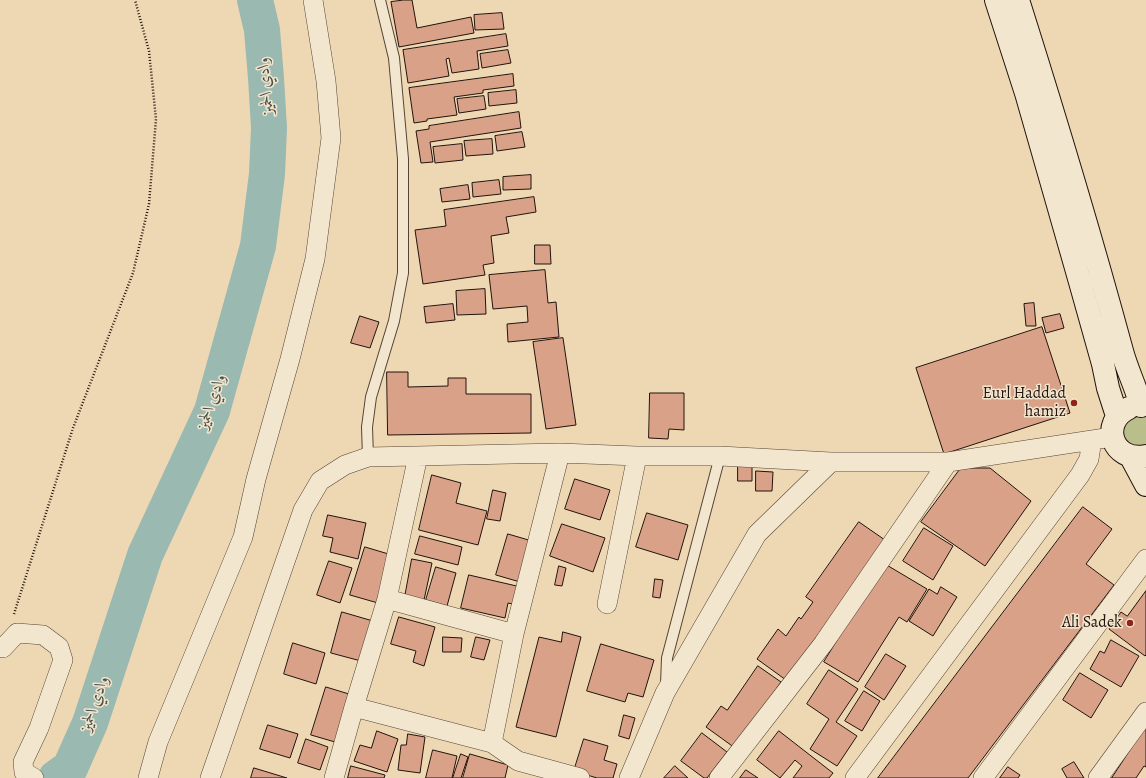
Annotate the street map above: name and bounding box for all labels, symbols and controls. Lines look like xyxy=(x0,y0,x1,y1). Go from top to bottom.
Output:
water label: وادي الحميز xyxy=(253,56,279,116)
water label: وادي الحميز xyxy=(193,371,231,433)
place label: Eurl Haddad hamiz xyxy=(983,384,1066,422)
marker: Eurl Haddad hamiz xyxy=(1069,398,1079,408)
place label: Ali Sadek xyxy=(1062,613,1122,633)
marker: Ali Sadek xyxy=(1125,618,1135,628)
water label: وادي الحميز xyxy=(76,673,114,735)

